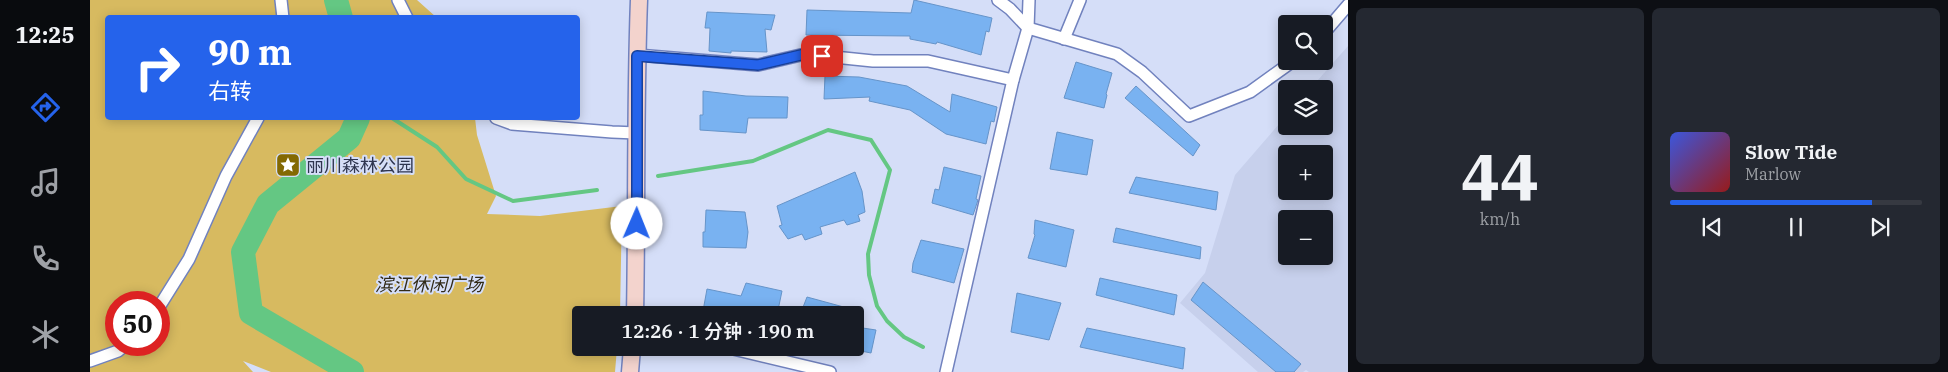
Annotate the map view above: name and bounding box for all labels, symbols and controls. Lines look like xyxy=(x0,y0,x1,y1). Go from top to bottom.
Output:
map controls xyxy=(1278,15,1333,265)
button: search xyxy=(1278,15,1333,70)
text: 12:25 xyxy=(15,20,75,49)
text: 90 m xyxy=(208,29,292,75)
icon: right xyxy=(125,35,190,100)
pin xyxy=(801,35,843,77)
icon: arrive xyxy=(808,42,836,70)
text: 右转 xyxy=(208,76,252,105)
button: layers xyxy=(1278,80,1333,135)
icon: directions xyxy=(28,90,63,125)
text: 44 xyxy=(1461,134,1539,219)
text: Slow Tide xyxy=(1745,140,1837,164)
button: + xyxy=(1278,145,1333,200)
place icon: 丽川森林公园 xyxy=(275,152,301,178)
place label: 丽川森林公园 xyxy=(306,154,414,177)
text: Marlow xyxy=(1745,164,1801,184)
icon: music xyxy=(28,165,63,200)
position arrow xyxy=(610,197,662,249)
text: km/h xyxy=(1480,209,1520,229)
button: − xyxy=(1278,210,1333,265)
icon: previous xyxy=(1698,213,1726,241)
icon: pause xyxy=(1782,213,1810,241)
icon: next xyxy=(1866,213,1894,241)
icon: phone xyxy=(28,241,63,276)
park label: 滨江休闲广场 xyxy=(375,273,485,296)
speed limit sign: 50 xyxy=(105,291,170,356)
icon: climate xyxy=(28,317,63,352)
text: 12:26 · 1 分钟 · 190 m xyxy=(622,319,814,343)

